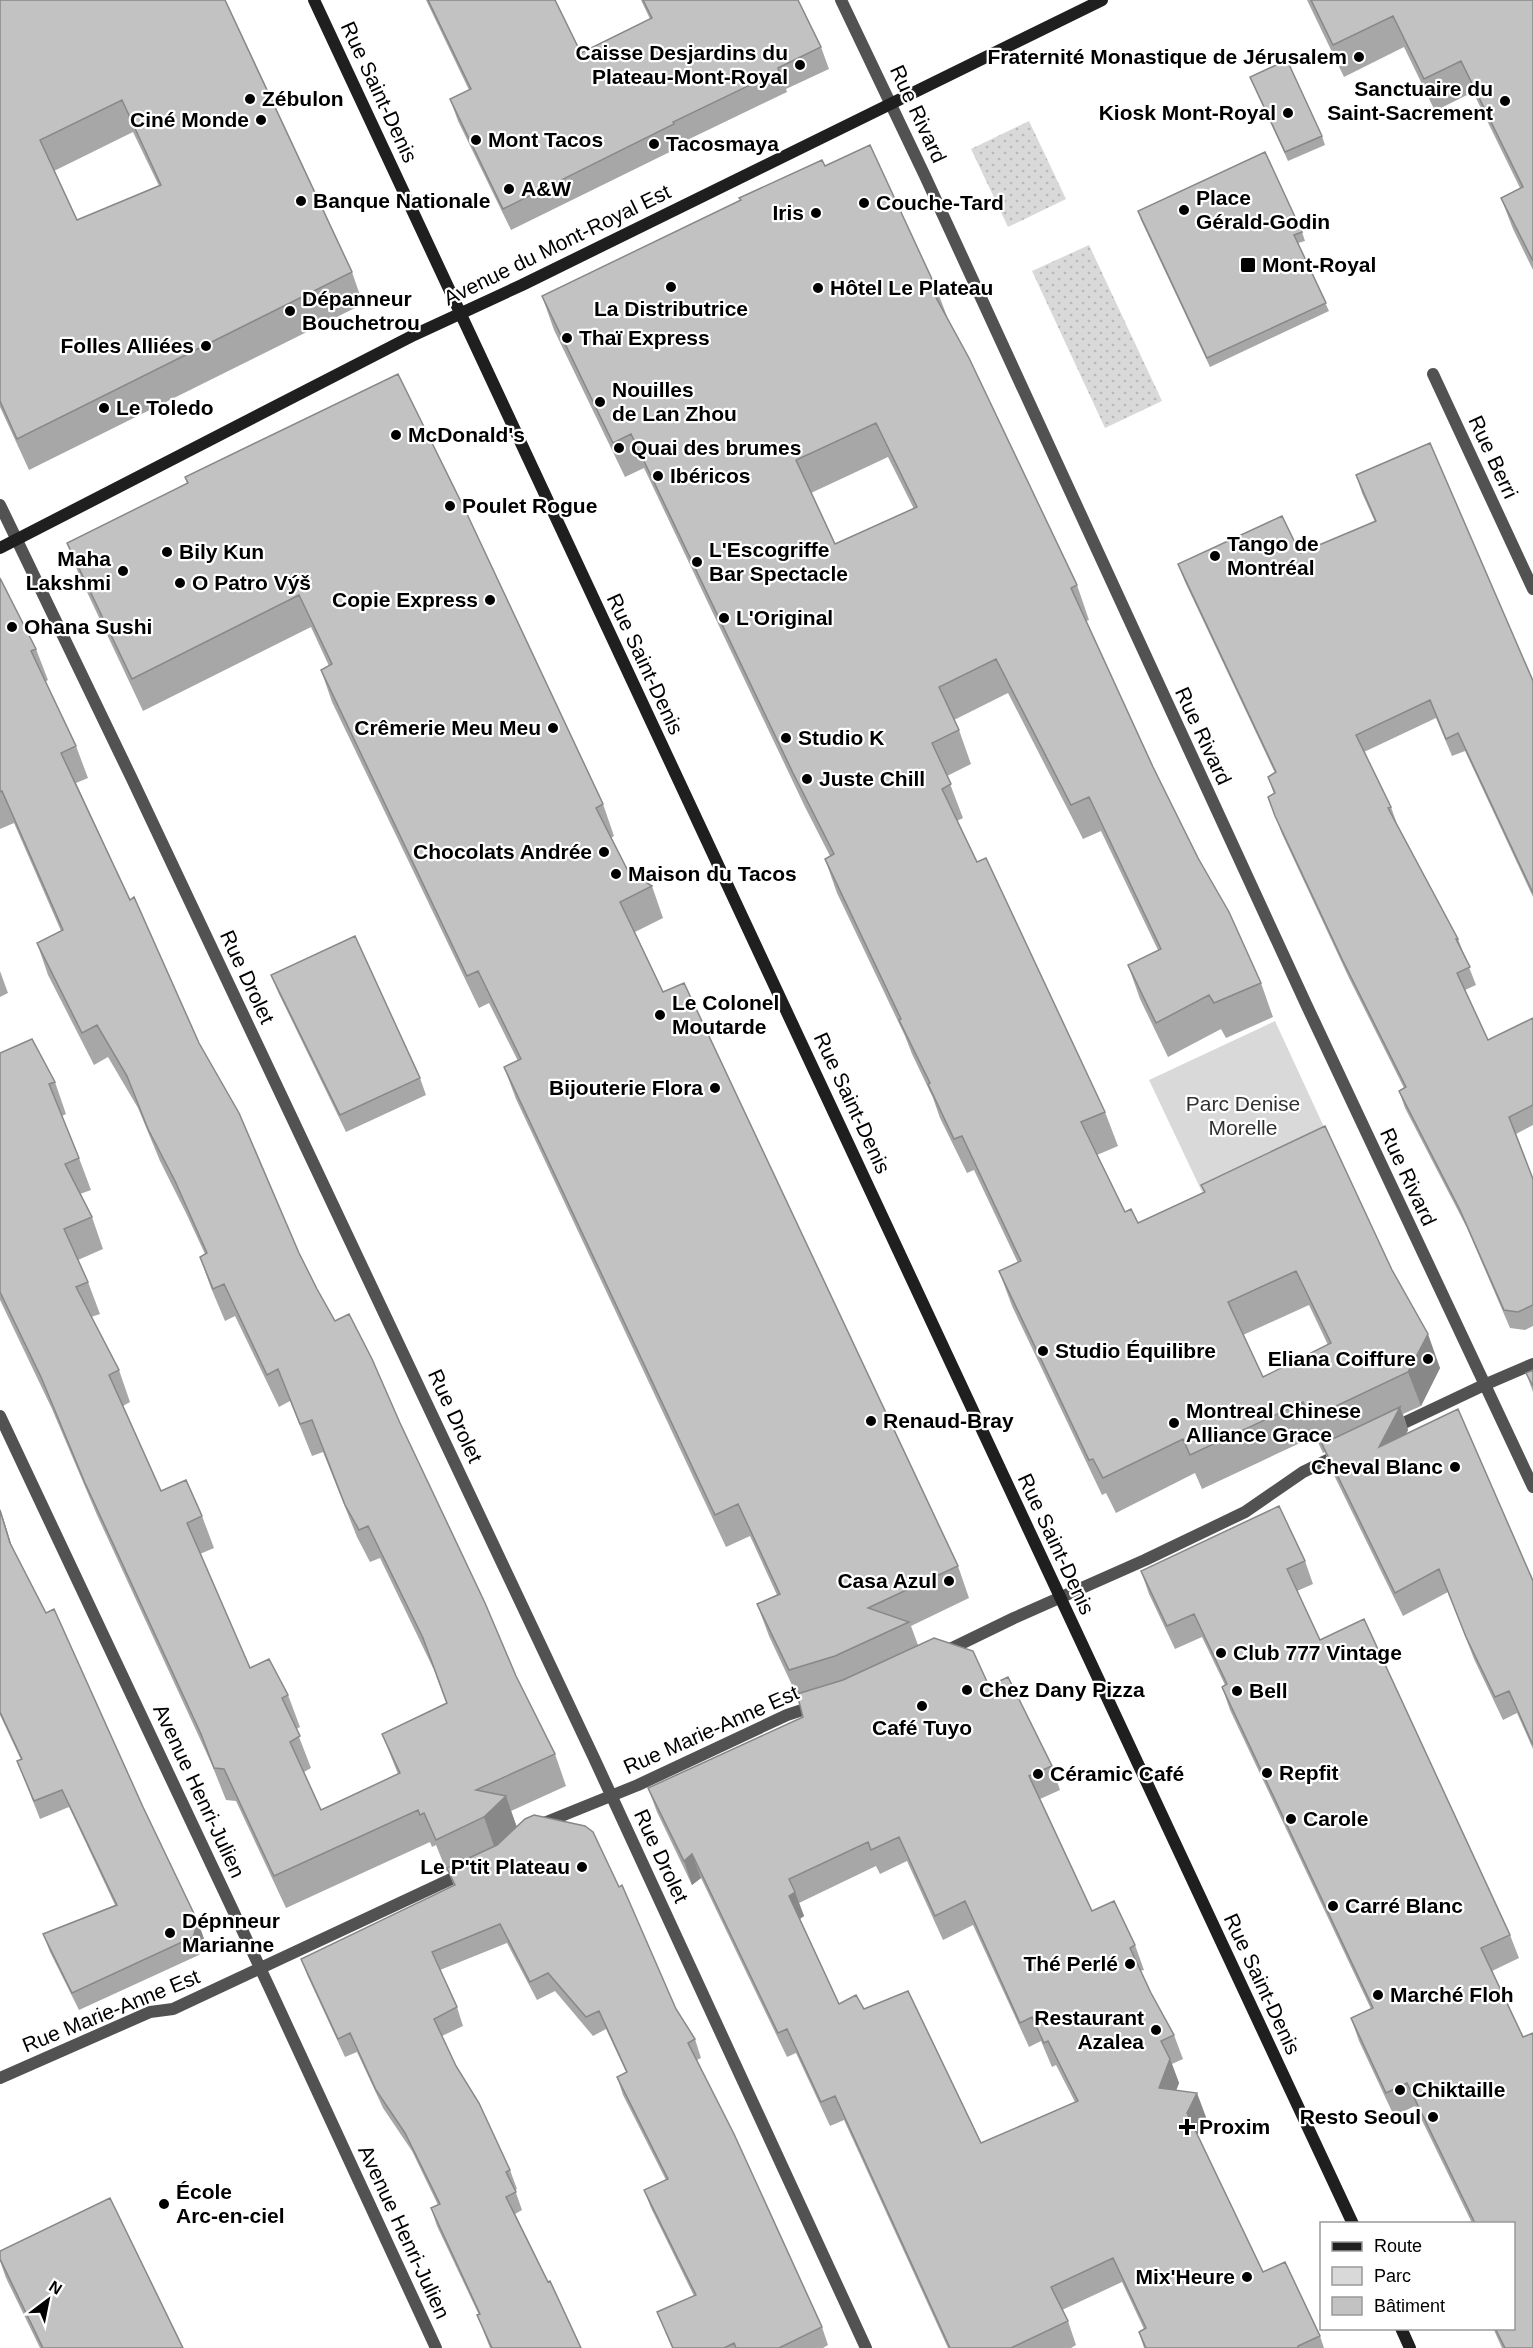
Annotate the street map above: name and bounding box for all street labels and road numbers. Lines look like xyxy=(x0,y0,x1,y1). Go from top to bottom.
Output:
street label: Rue Saint-Denis xyxy=(337,18,422,166)
street label: Rue Rivard xyxy=(886,61,951,166)
street label: Avenue du Mont-Royal Est xyxy=(440,179,674,310)
street label: Rue Berri xyxy=(1464,412,1523,502)
street label: Rue Saint-Denis xyxy=(603,590,688,738)
street label: Rue Rivard xyxy=(1171,683,1236,788)
street label: Rue Drolet xyxy=(216,926,279,1027)
street label: Rue Saint-Denis xyxy=(810,1029,895,1177)
street label: Rue Rivard xyxy=(1376,1124,1441,1229)
street label: Rue Drolet xyxy=(424,1365,487,1466)
street label: Rue Saint-Denis xyxy=(1014,1470,1099,1618)
street label: Rue Marie-Anne Est xyxy=(620,1681,802,1779)
street label: Avenue Henri-Julien xyxy=(149,1700,250,1881)
street label: Rue Drolet xyxy=(630,1805,693,1906)
street label: Rue Saint-Denis xyxy=(1220,1910,1305,2058)
street label: Rue Marie-Anne Est xyxy=(19,1964,203,2057)
street label: Avenue Henri-Julien xyxy=(354,2141,455,2322)

